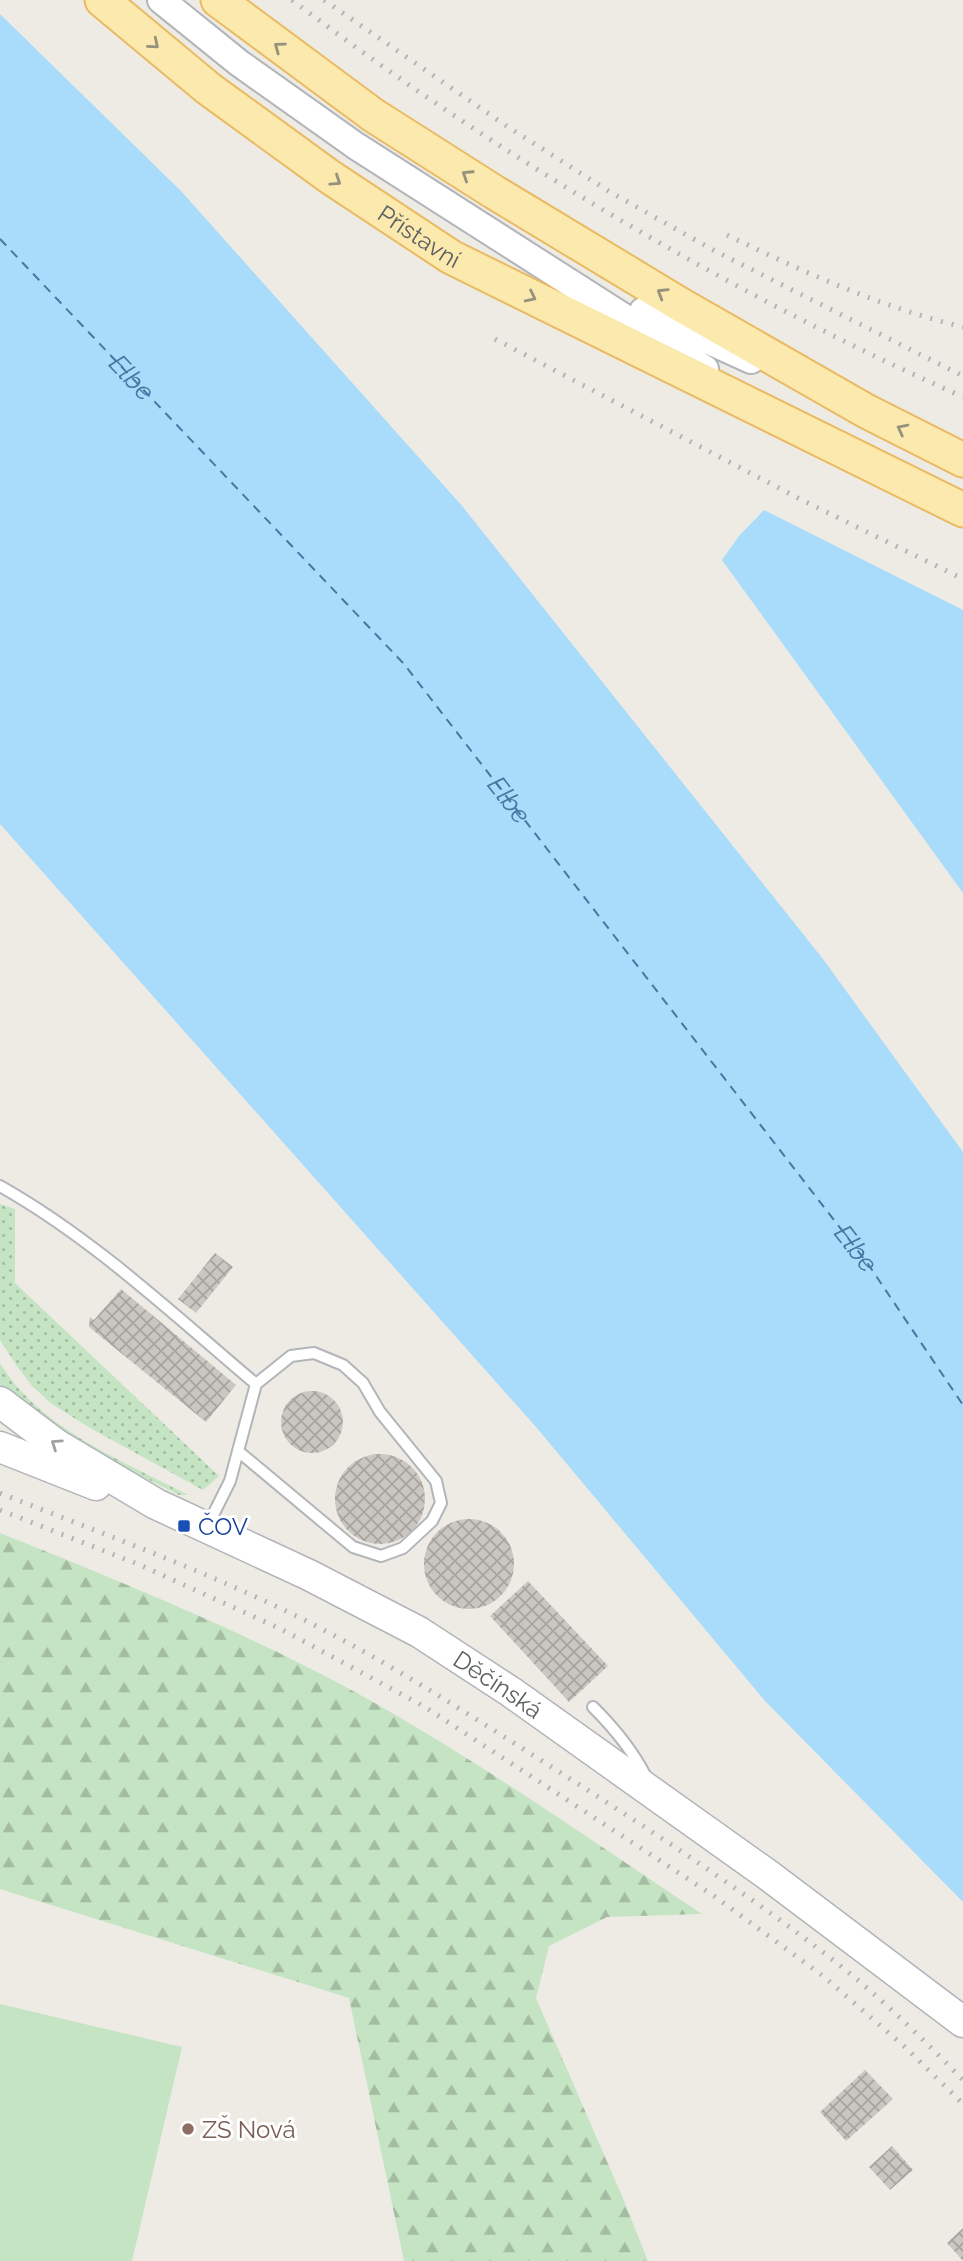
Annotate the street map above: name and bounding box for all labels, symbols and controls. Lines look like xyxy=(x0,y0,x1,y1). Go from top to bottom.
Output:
one-way arrow xyxy=(147,35,159,48)
one-way arrow xyxy=(274,42,287,55)
one-way arrow xyxy=(462,171,475,183)
one-way arrow xyxy=(328,173,341,186)
street label: Přístavní xyxy=(373,198,466,274)
one-way arrow xyxy=(524,288,536,302)
one-way arrow xyxy=(656,288,669,301)
water label: Elbe xyxy=(103,348,160,406)
one-way arrow xyxy=(897,424,909,438)
water label: Elbe xyxy=(481,770,537,829)
water label: Elbe xyxy=(828,1219,883,1278)
one-way arrow xyxy=(51,1440,64,1452)
place label: ČOV xyxy=(198,1512,248,1541)
marker: ČOV xyxy=(176,1518,192,1534)
street label: Děčínská xyxy=(448,1644,548,1724)
place label: ZŠ Nová xyxy=(202,2114,296,2144)
marker: ZŠ Nová xyxy=(180,2121,196,2137)

